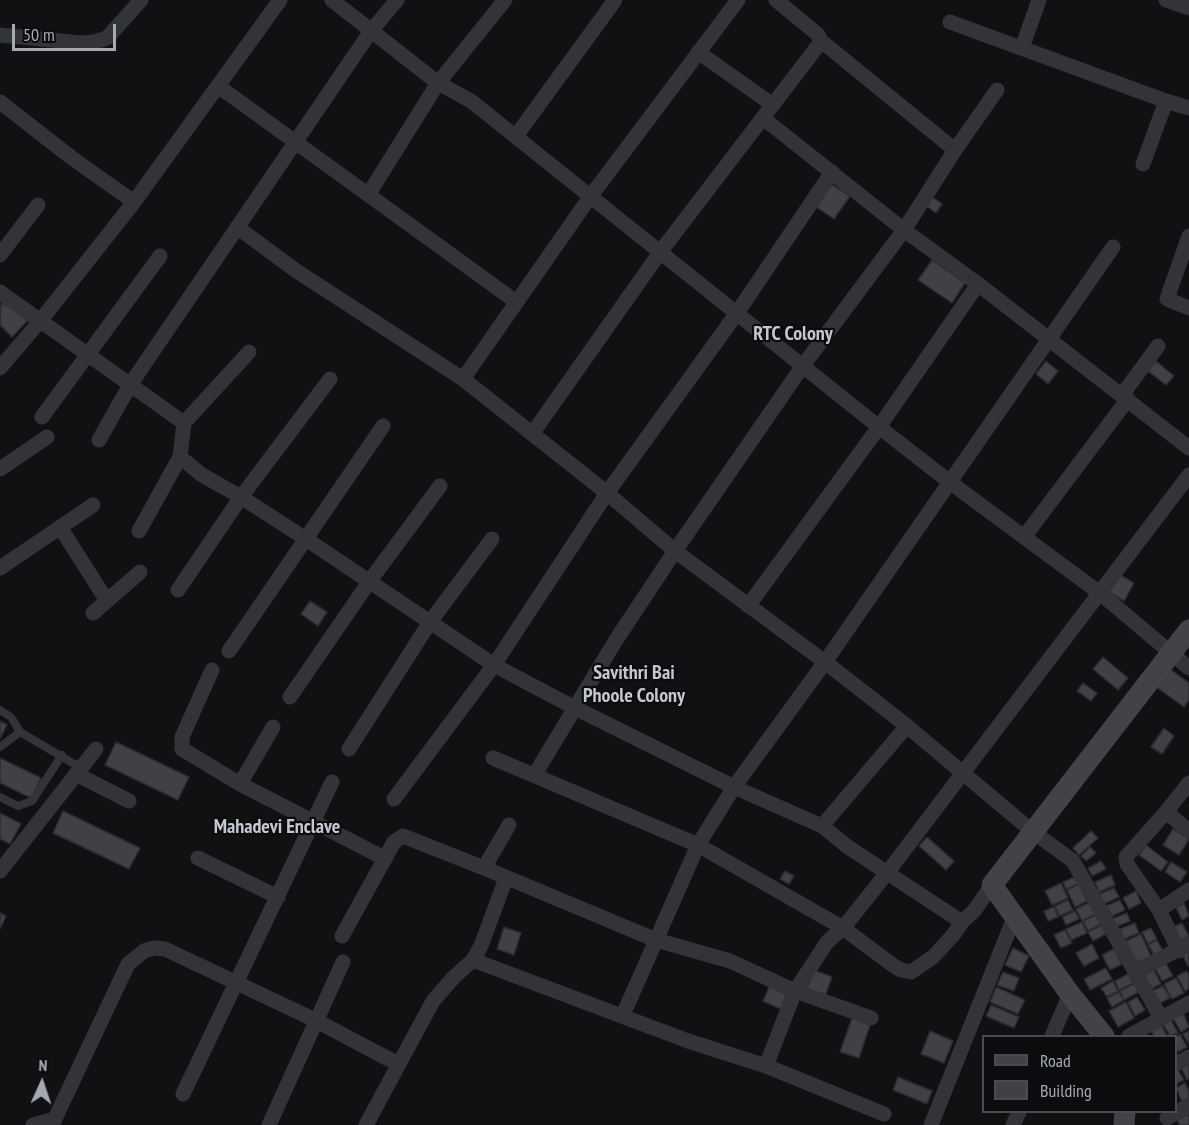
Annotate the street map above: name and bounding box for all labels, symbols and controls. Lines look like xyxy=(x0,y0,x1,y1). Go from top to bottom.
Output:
scale bar xyxy=(15,12,118,50)
text: 50 m xyxy=(23,23,55,46)
district label: RTC Colony xyxy=(753,322,833,346)
district label: Savithri Bai Phoole Colony xyxy=(583,661,685,708)
district label: Mahadevi Enclave xyxy=(214,815,340,839)
legend xyxy=(982,1035,1177,1113)
text: Road xyxy=(1040,1049,1071,1072)
north arrow xyxy=(12,1053,72,1113)
text: N xyxy=(38,1055,48,1075)
text: Building xyxy=(1040,1079,1092,1102)

